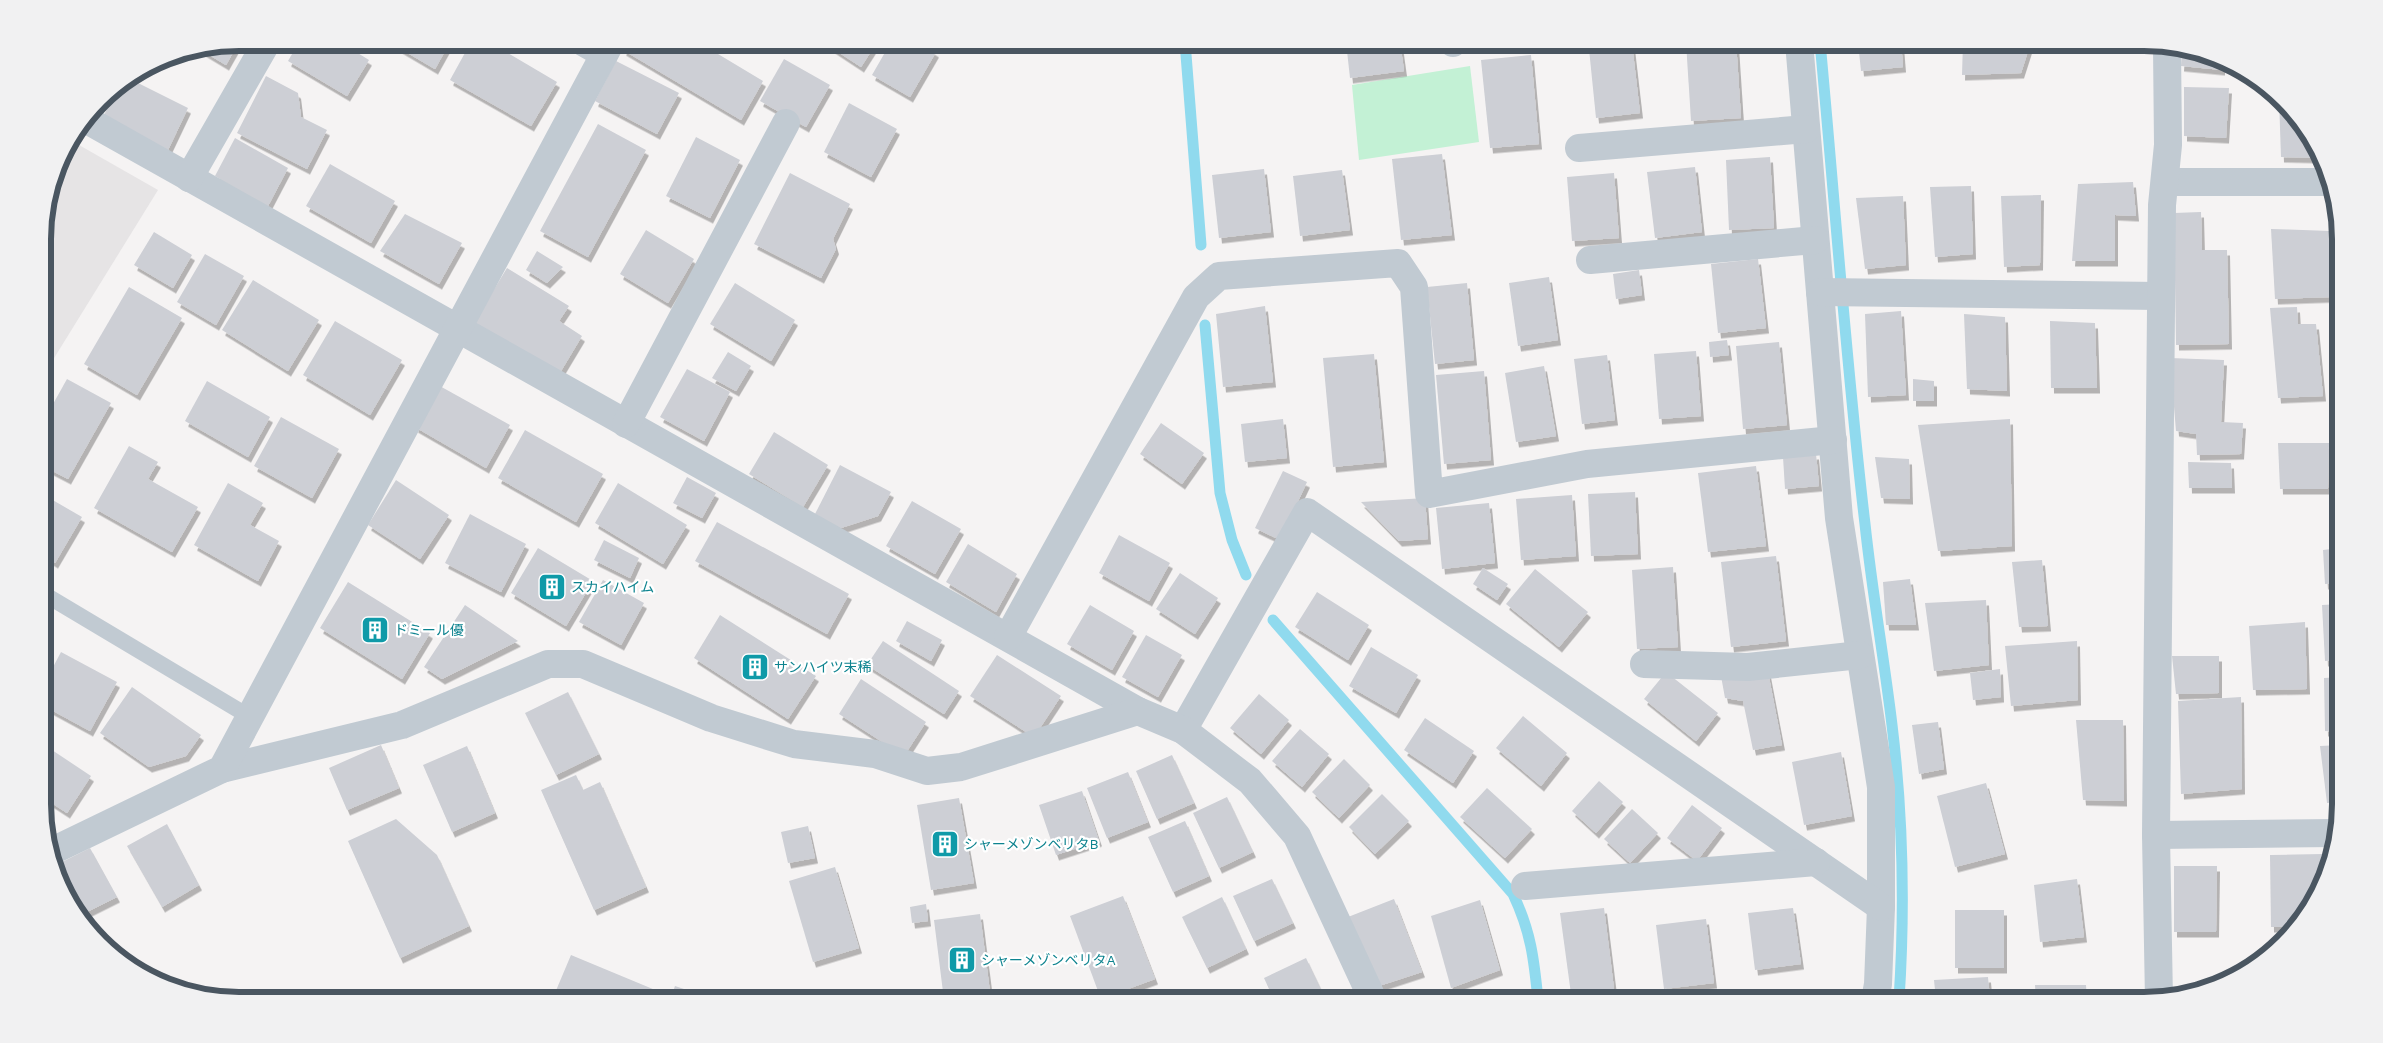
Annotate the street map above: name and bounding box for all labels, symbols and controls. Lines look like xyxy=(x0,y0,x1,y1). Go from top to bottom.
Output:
building icon: スカイハイム xyxy=(537,572,567,602)
place label: スカイハイム xyxy=(571,579,654,595)
building icon: ドミール優 xyxy=(360,615,390,645)
place label: ドミール優 xyxy=(394,622,464,638)
building icon: サンハイツ末稀 xyxy=(740,652,770,682)
place label: サンハイツ末稀 xyxy=(774,659,872,675)
building icon: シャーメゾンベリタB xyxy=(930,829,960,859)
place label: シャーメゾンベリタB xyxy=(964,836,1099,852)
building icon: シャーメゾンベリタA xyxy=(947,945,977,975)
place label: シャーメゾンベリタA xyxy=(981,952,1116,968)

